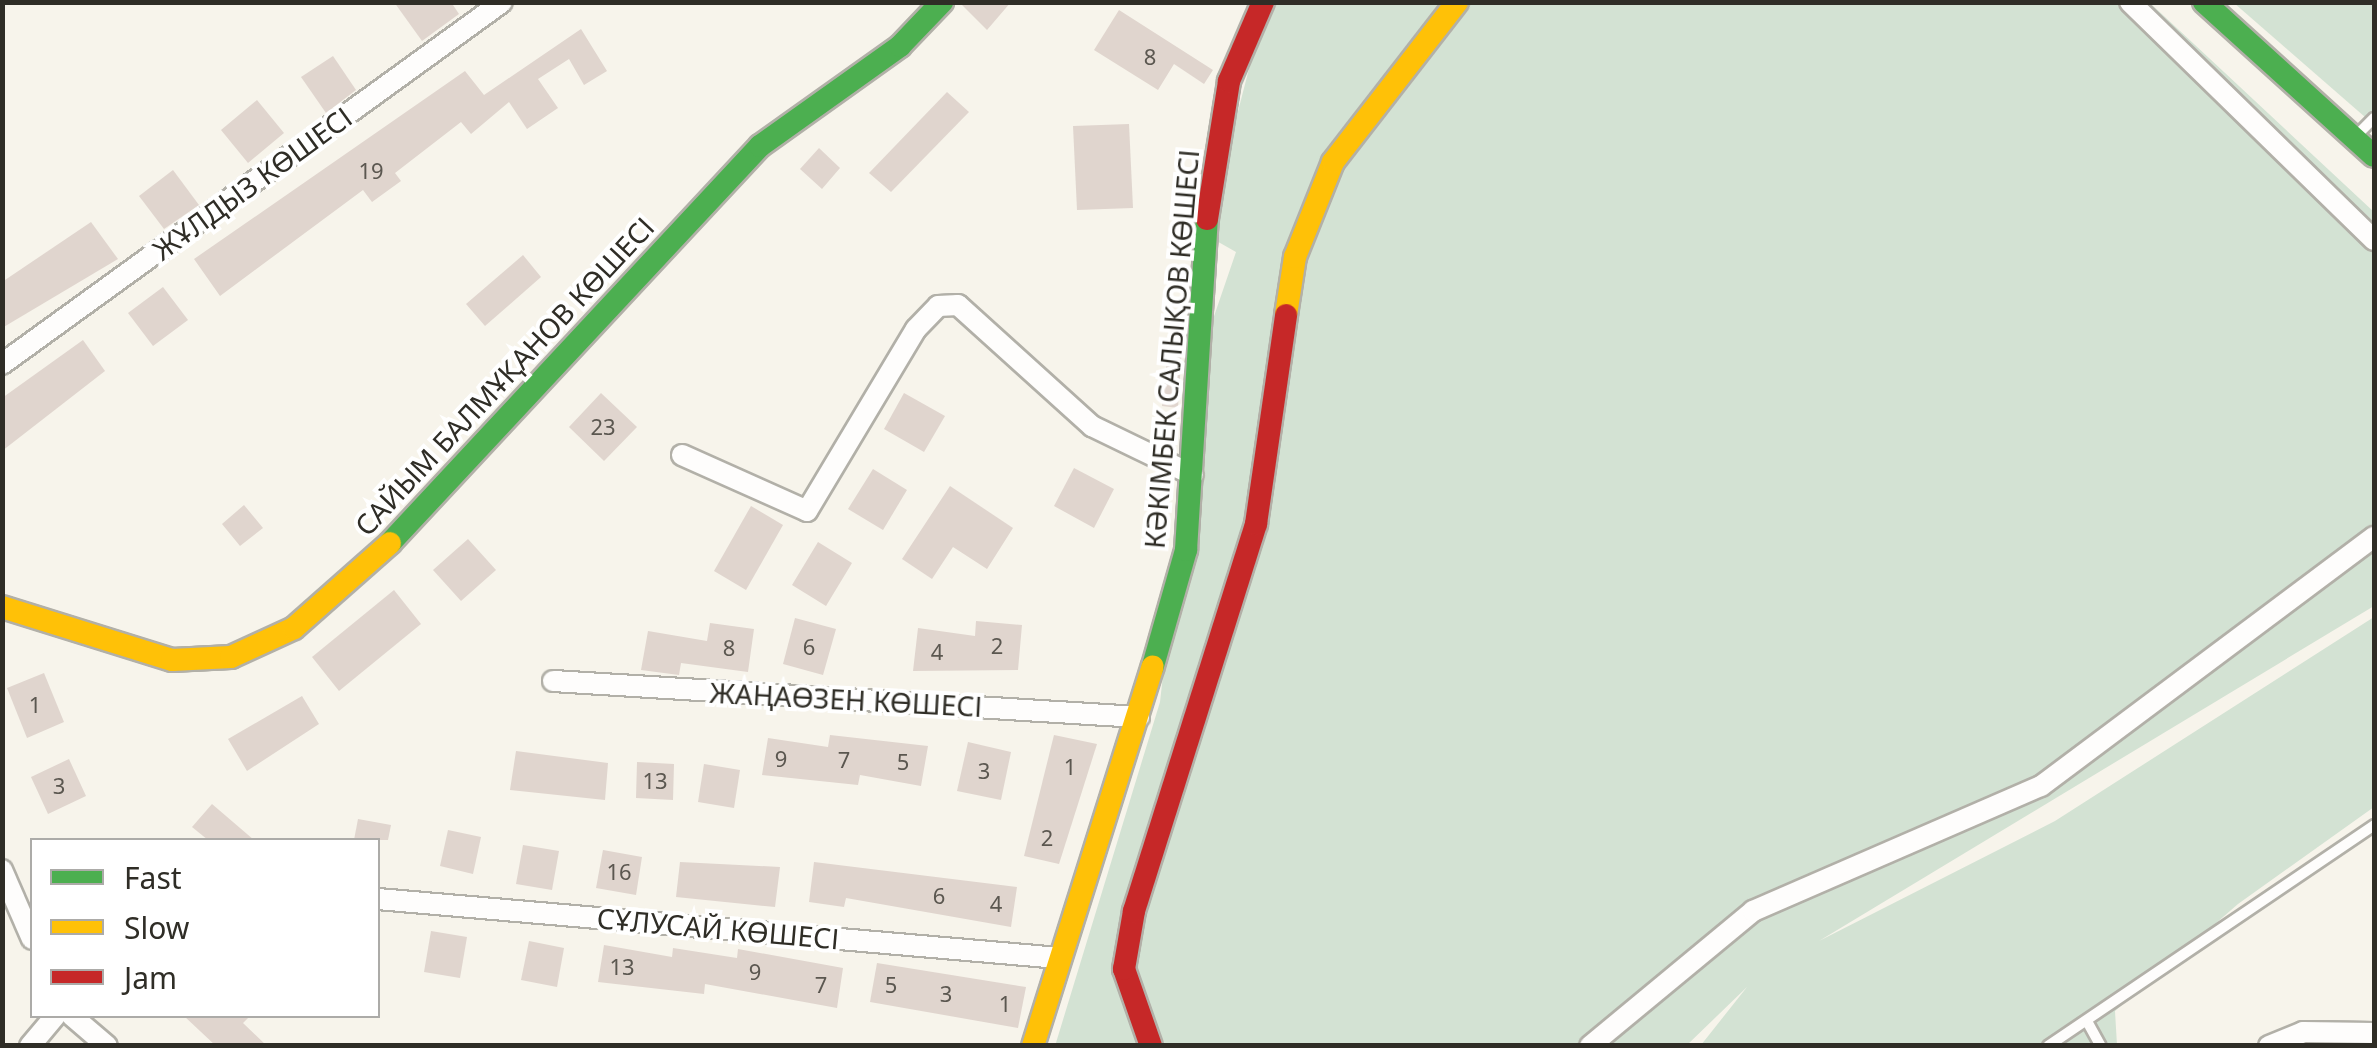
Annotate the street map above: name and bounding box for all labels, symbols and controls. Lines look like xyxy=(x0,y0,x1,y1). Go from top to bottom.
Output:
house number: 8 xyxy=(1144,44,1156,70)
street label: ЖҰЛДЫЗ КӨШЕСІ xyxy=(146,100,358,266)
street label: КӘКІМБЕК САЛЫҚОВ КӨШЕСІ xyxy=(1137,148,1205,550)
house number: 19 xyxy=(358,158,384,184)
street label: САЙЫМ БАЛМҰҚАНОВ КӨШЕСІ xyxy=(348,210,660,542)
house number: 23 xyxy=(590,414,616,440)
house number: 2 xyxy=(991,633,1003,659)
house number: 6 xyxy=(803,634,815,660)
house number: 8 xyxy=(723,635,735,661)
house number: 4 xyxy=(931,639,943,665)
street label: ЖАҢАӨЗЕН КӨШЕСІ xyxy=(709,675,983,723)
house number: 1 xyxy=(29,692,41,718)
house number: 9 xyxy=(775,746,787,772)
house number: 7 xyxy=(838,747,850,773)
house number: 5 xyxy=(897,749,909,775)
house number: 1 xyxy=(1064,754,1076,780)
house number: 3 xyxy=(978,758,990,784)
house number: 13 xyxy=(642,768,668,794)
house number: 3 xyxy=(53,773,65,799)
house number: 2 xyxy=(1041,825,1053,851)
legend xyxy=(30,838,380,1018)
text: Fast xyxy=(124,857,182,898)
house number: 16 xyxy=(606,859,632,885)
house number: 6 xyxy=(933,883,945,909)
house number: 4 xyxy=(990,891,1002,917)
street label: СҰЛУСАЙ КӨШЕСІ xyxy=(596,901,840,955)
text: Slow xyxy=(124,907,189,948)
house number: 13 xyxy=(609,954,635,980)
text: Jam xyxy=(124,957,177,998)
house number: 9 xyxy=(749,959,761,985)
house number: 7 xyxy=(815,972,827,998)
house number: 5 xyxy=(885,972,897,998)
house number: 3 xyxy=(940,981,952,1007)
house number: 1 xyxy=(999,991,1011,1017)

